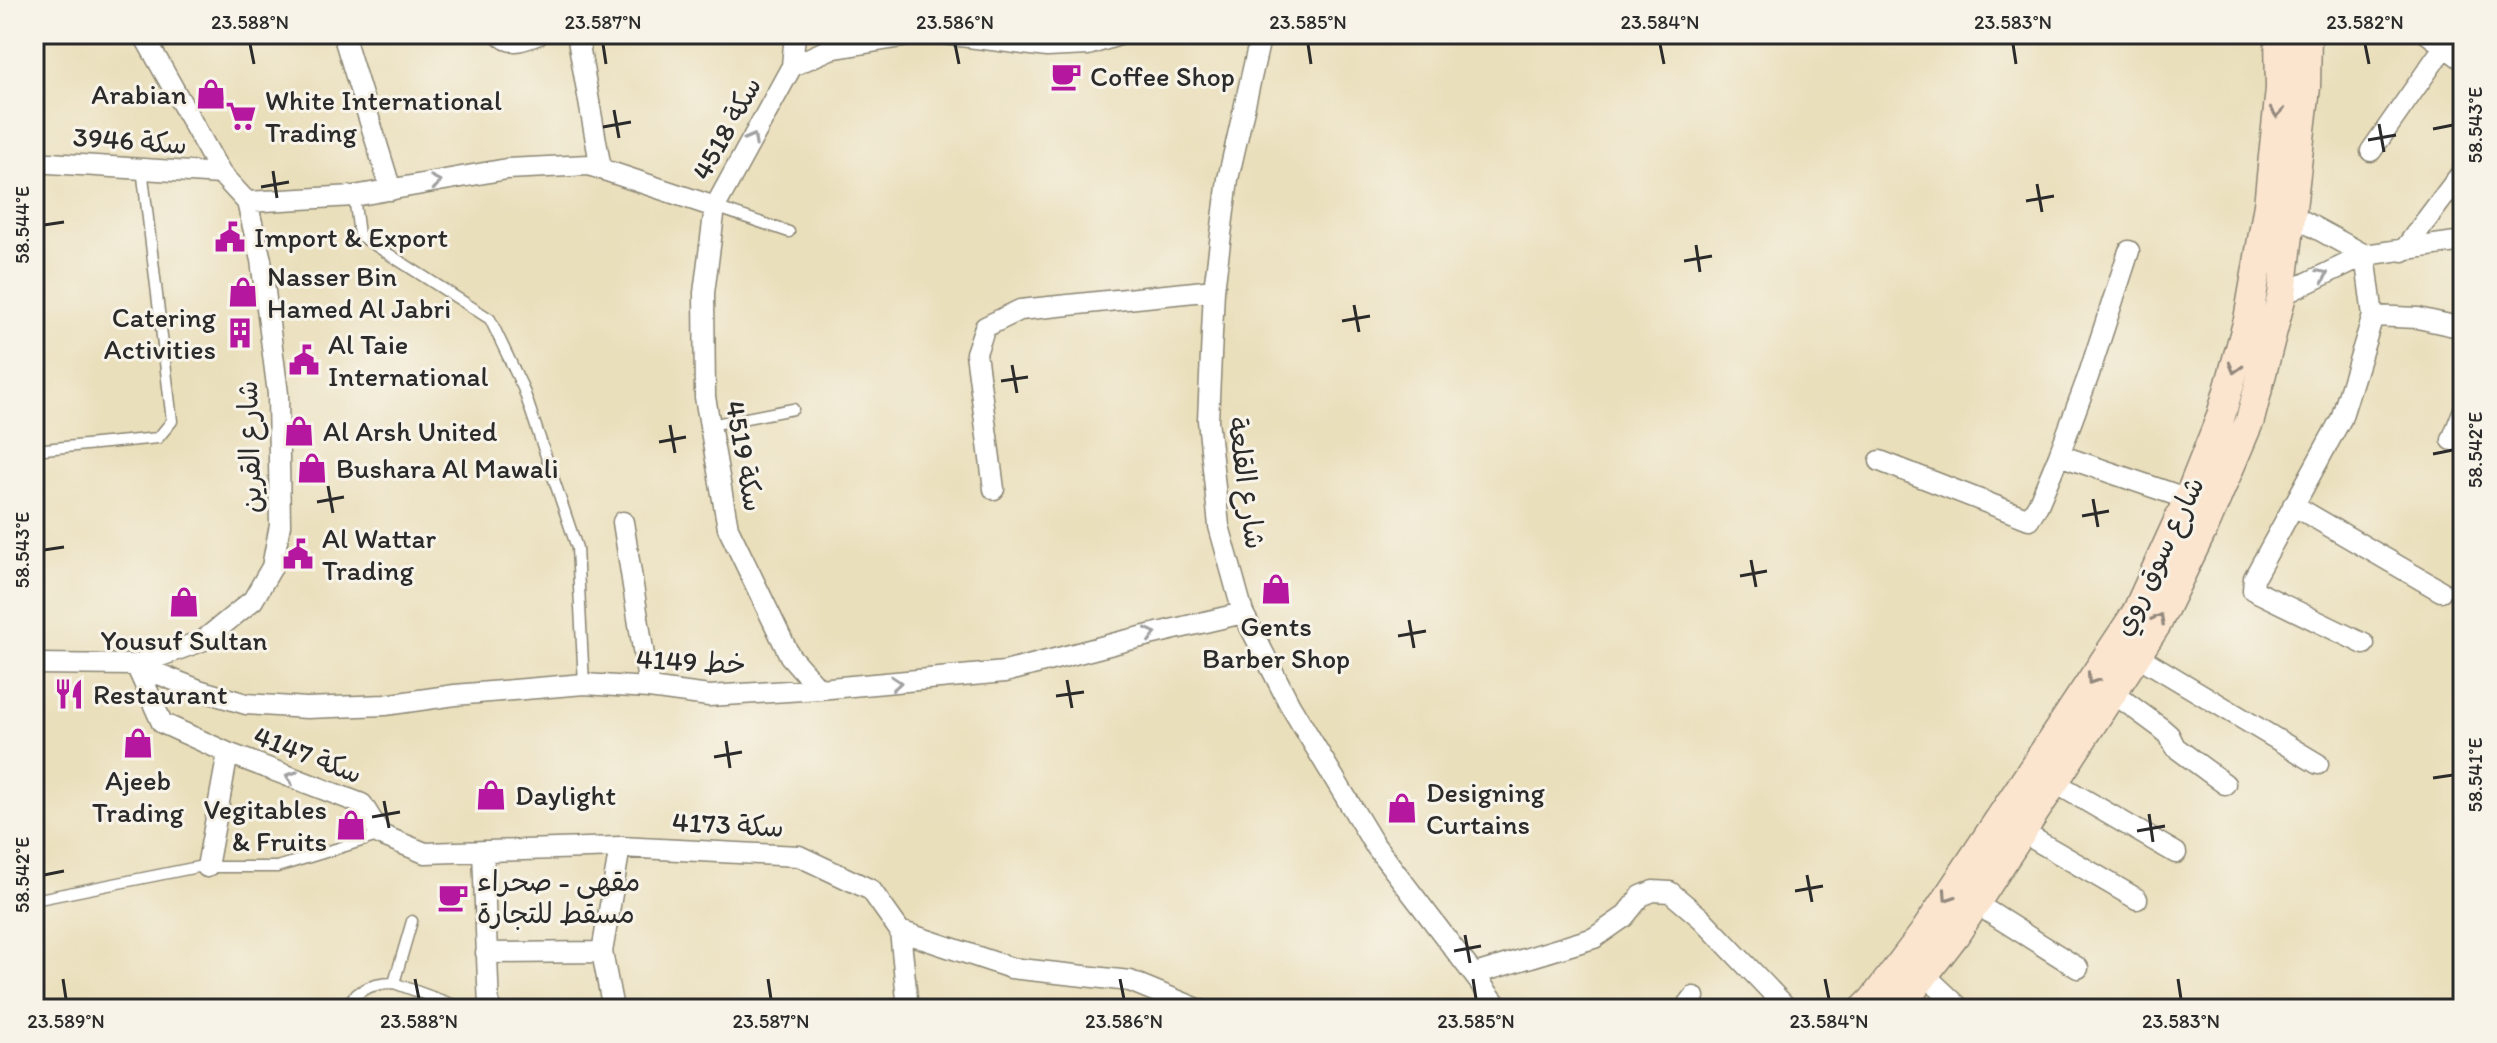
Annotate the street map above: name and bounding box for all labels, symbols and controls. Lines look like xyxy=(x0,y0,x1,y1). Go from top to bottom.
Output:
text: 23.588°N xyxy=(211,10,289,34)
text: 23.587°N xyxy=(564,10,642,34)
text: 23.586°N xyxy=(916,10,994,34)
text: 23.585°N xyxy=(1269,10,1347,34)
text: 23.584°N xyxy=(1620,10,1700,34)
text: 23.583°N xyxy=(1974,10,2052,34)
text: 23.582°N xyxy=(2326,10,2404,34)
cafe icon: Coffee Shop xyxy=(1049,59,1083,93)
place label: Coffee Shop xyxy=(1090,59,1235,93)
street label: سكة 4518 xyxy=(684,70,768,186)
place label: Arabian xyxy=(91,77,187,111)
shop icon: Arabian xyxy=(194,77,228,111)
place label: White International Trading xyxy=(265,83,502,149)
text: 58.543°E xyxy=(2463,87,2487,163)
supermarket icon: White International Trading xyxy=(224,99,258,133)
one-way arrow xyxy=(2269,106,2286,119)
street label: سكة 3946 xyxy=(72,119,188,161)
one-way arrow xyxy=(742,133,758,147)
one-way arrow xyxy=(429,174,442,191)
text: 58.544°E xyxy=(10,186,34,264)
public building icon: Import & Export xyxy=(213,220,247,254)
place label: Import & Export xyxy=(254,220,448,254)
place label: Nasser Bin Hamed Al Jabri xyxy=(267,259,451,325)
one-way arrow xyxy=(2315,269,2330,285)
shop icon: Nasser Bin Hamed Al Jabri xyxy=(226,275,260,309)
place label: Catering Activities xyxy=(104,300,217,366)
building icon: Catering Activities xyxy=(223,316,257,350)
place label: Al Taie International xyxy=(328,327,488,393)
public building icon: Al Taie International xyxy=(287,343,321,377)
one-way arrow xyxy=(2228,360,2244,374)
street label: شارع القرين xyxy=(230,380,271,514)
street label: سكة 4519 xyxy=(719,398,771,514)
text: 58.542°E xyxy=(2463,412,2487,488)
shop icon: Al Arsh United xyxy=(282,414,316,448)
place label: Al Arsh United xyxy=(323,414,498,448)
street label: شارع القلعة xyxy=(1218,415,1273,552)
shop icon: Bushara Al Mawali xyxy=(295,451,329,485)
place label: Bushara Al Mawali xyxy=(336,451,559,485)
street label: شارع سوق روي xyxy=(2105,471,2215,643)
text: 58.543°E xyxy=(10,512,34,588)
place label: Al Wattar Trading xyxy=(322,521,436,587)
public building icon: Al Wattar Trading xyxy=(281,537,315,571)
shop icon: Gents Barber Shop xyxy=(1259,572,1293,606)
shop icon: Yousuf Sultan xyxy=(167,585,201,619)
place label: Gents Barber Shop xyxy=(1202,609,1350,675)
one-way arrow xyxy=(2150,612,2165,627)
place label: Yousuf Sultan xyxy=(101,623,268,657)
one-way arrow xyxy=(1144,626,1157,643)
street label: 4149 خط xyxy=(635,641,747,681)
one-way arrow xyxy=(2087,670,2102,685)
one-way arrow xyxy=(890,674,903,691)
restaurant icon: Restaurant xyxy=(52,677,86,711)
place label: Restaurant xyxy=(93,677,227,711)
street label: سكة 4147 xyxy=(249,718,367,790)
shop icon: Ajeeb Trading xyxy=(121,726,155,760)
text: 58.541°E xyxy=(2463,737,2487,813)
place label: Ajeeb Trading xyxy=(92,763,185,829)
one-way arrow xyxy=(285,770,299,787)
place label: Designing Curtains xyxy=(1426,775,1546,841)
shop icon: Daylight xyxy=(474,778,508,812)
place label: Daylight xyxy=(515,778,616,812)
shop icon: Designing Curtains xyxy=(1385,791,1419,825)
place label: Vegitables & Fruits xyxy=(203,792,327,858)
street label: سكة 4173 xyxy=(671,804,785,844)
shop icon: Vegitables & Fruits xyxy=(334,808,368,842)
text: 58.542°E xyxy=(10,837,34,913)
place label: مقهى - صحراء مسقط للتجارة xyxy=(477,864,640,930)
cafe icon: مقهى - صحراء مسقط للتجارة xyxy=(436,880,470,914)
one-way arrow xyxy=(1943,887,1958,901)
text: 23.589°N xyxy=(27,1009,105,1033)
text: 23.588°N xyxy=(380,1009,458,1033)
text: 23.587°N xyxy=(732,1009,810,1033)
text: 23.586°N xyxy=(1085,1009,1163,1033)
text: 23.585°N xyxy=(1437,1009,1515,1033)
text: 23.584°N xyxy=(1789,1009,1869,1033)
text: 23.583°N xyxy=(2142,1009,2220,1033)

